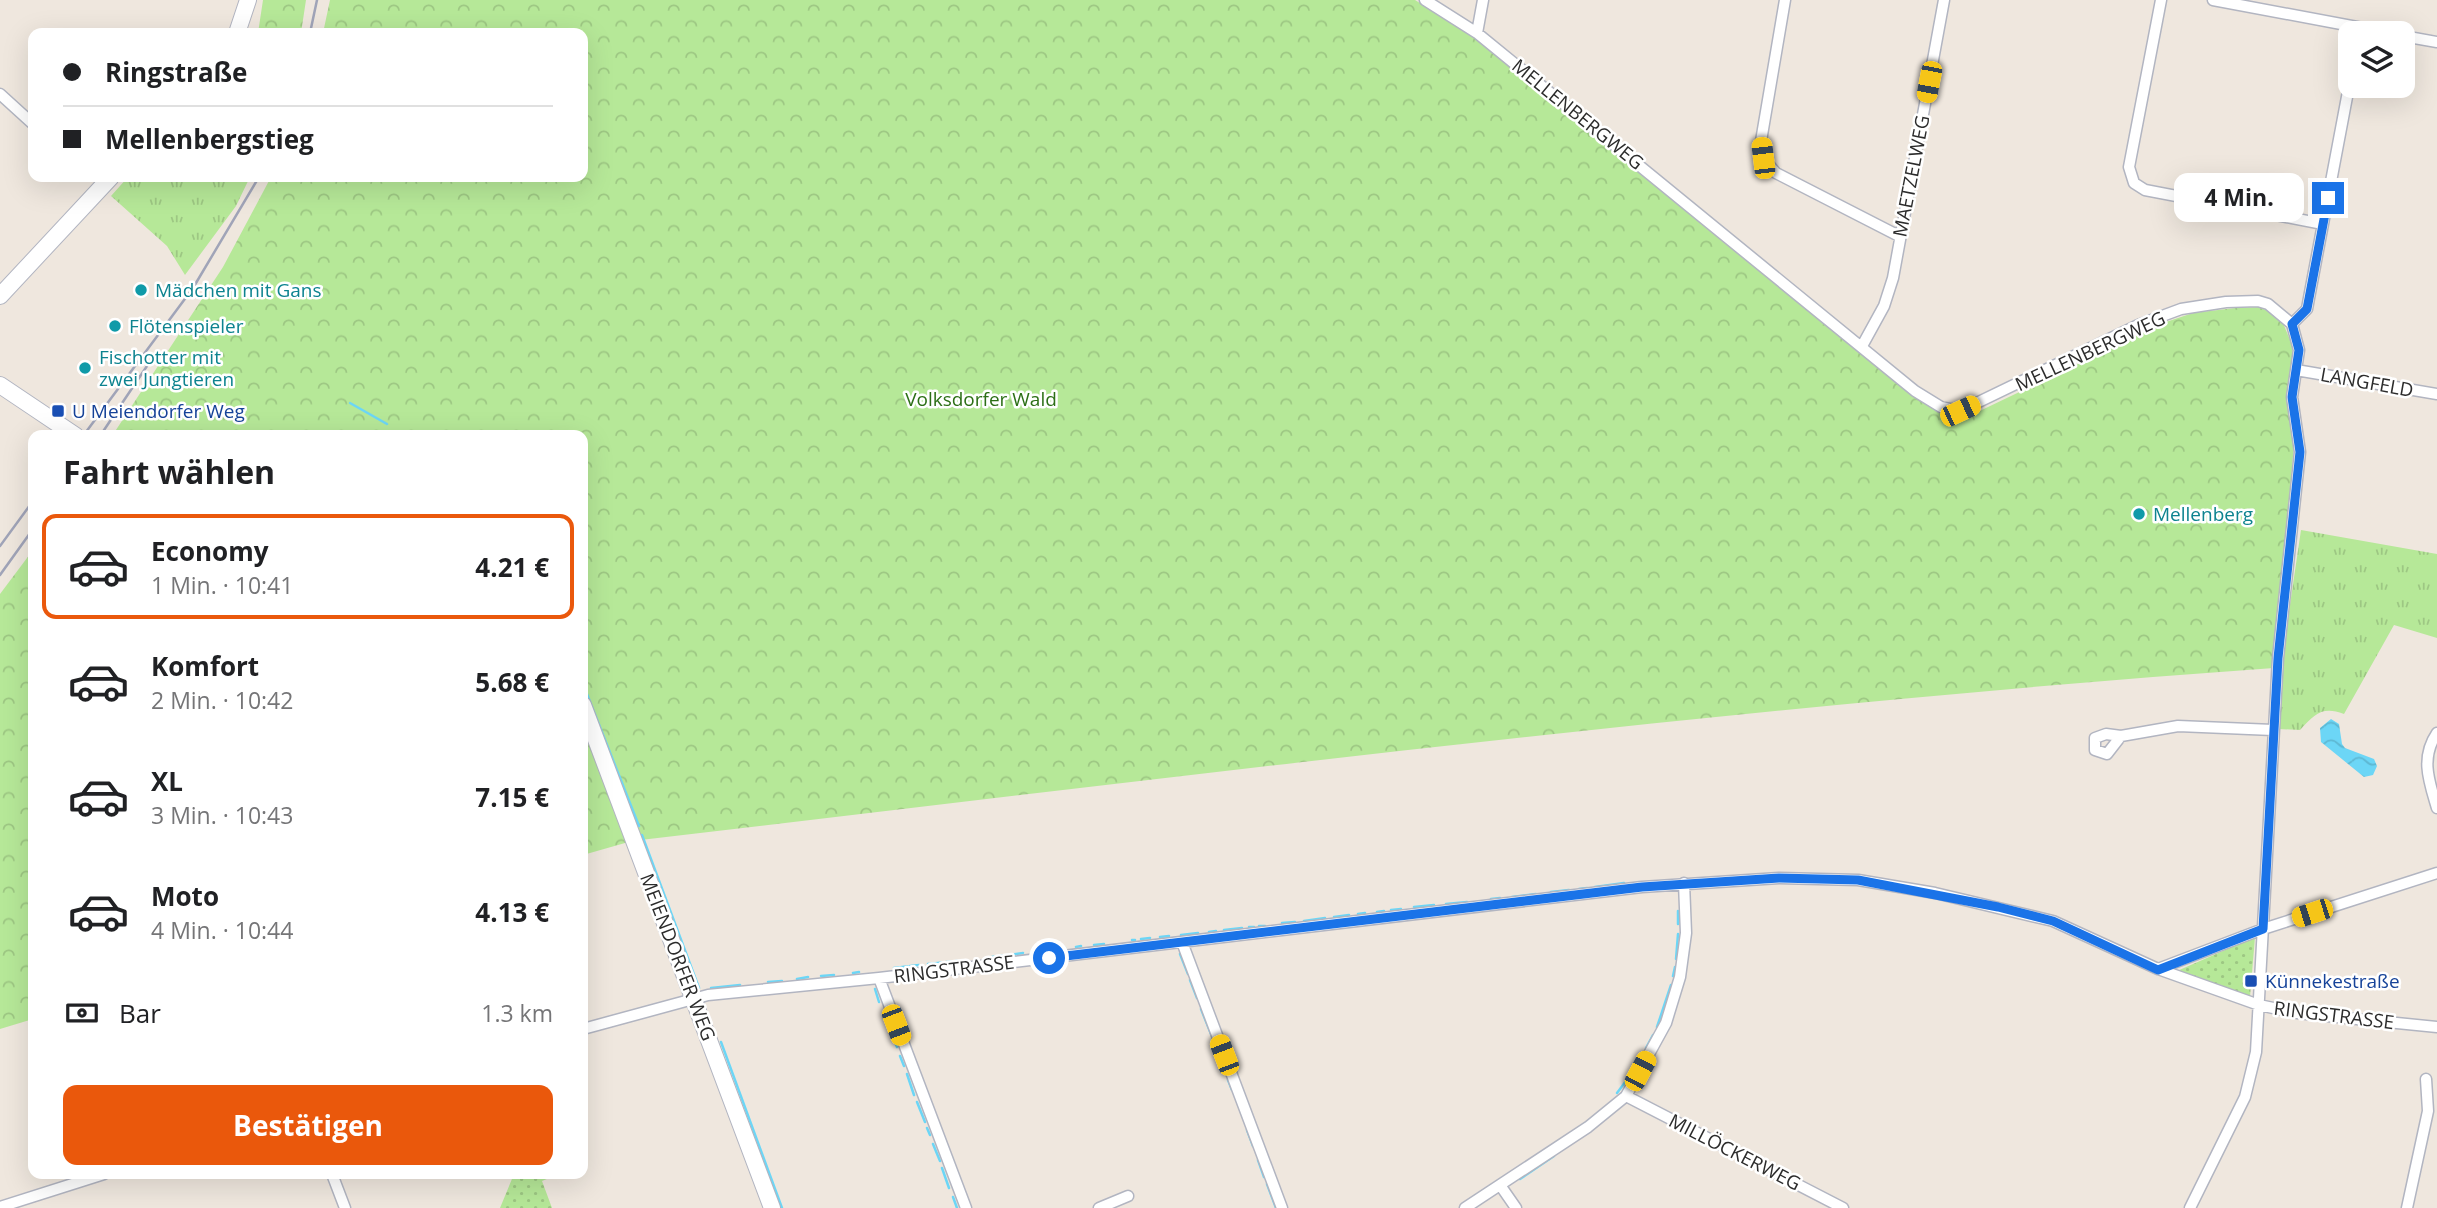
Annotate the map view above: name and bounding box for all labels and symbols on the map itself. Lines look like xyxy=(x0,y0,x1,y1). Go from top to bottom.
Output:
street label: MELLENBERGWEG xyxy=(1507,53,1649,175)
car xyxy=(1915,59,1944,105)
street label: MAETZELWEG xyxy=(1886,113,1936,239)
car xyxy=(1751,136,1776,180)
callout: 4 Min. xyxy=(2174,174,2304,222)
route end xyxy=(2312,182,2344,214)
place label: Mädchen mit Gans xyxy=(155,277,321,303)
marker: Mädchen mit Gans xyxy=(133,282,149,298)
street label: MELLENBERGWEG xyxy=(2011,305,2169,397)
place label: Flötenspieler xyxy=(129,313,244,339)
marker: Flötenspieler xyxy=(107,318,123,334)
place label: Fischotter mit zwei Jungtieren xyxy=(99,344,234,392)
marker: Fischotter mit zwei Jungtieren xyxy=(77,360,93,376)
street label: LANGFELD xyxy=(2318,361,2416,403)
park label: Volksdorfer Wald xyxy=(905,386,1057,412)
car xyxy=(1937,393,1984,429)
place label: U Meiendorfer Weg xyxy=(72,398,245,424)
marker: U Meiendorfer Weg xyxy=(50,403,66,419)
place label: Mellenberg xyxy=(2153,501,2253,527)
marker: Mellenberg xyxy=(2131,506,2147,522)
street label: MEIENDORFER WEG xyxy=(634,870,722,1044)
car xyxy=(2289,897,2336,929)
route start xyxy=(1033,942,1065,974)
street label: RINGSTRASSE xyxy=(892,949,1016,989)
place label: Künnekestraße xyxy=(2265,968,2400,994)
marker: Künnekestraße xyxy=(2243,973,2259,989)
street label: RINGSTRASSE xyxy=(2272,995,2396,1035)
car xyxy=(879,1002,914,1048)
car xyxy=(1207,1032,1242,1078)
car xyxy=(1621,1048,1660,1094)
street label: MILLÖCKERWEG xyxy=(1665,1108,1805,1196)

